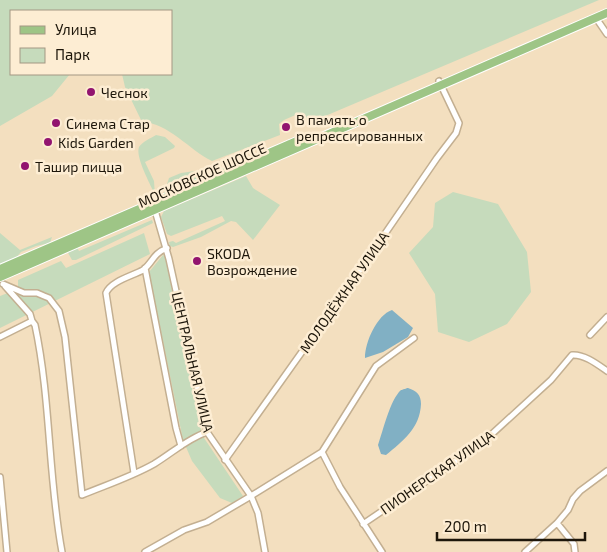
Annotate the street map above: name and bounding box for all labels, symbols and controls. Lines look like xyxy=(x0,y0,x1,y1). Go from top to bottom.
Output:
legend xyxy=(10,10,172,75)
text: Улица xyxy=(55,20,97,38)
text: Парк xyxy=(55,45,90,63)
place label: Чеснок xyxy=(101,84,148,101)
marker: Чеснок xyxy=(85,86,97,98)
place label: В память о репрессированных xyxy=(296,111,423,144)
place label: Синема Стар xyxy=(66,115,150,132)
marker: Синема Стар xyxy=(50,117,62,129)
marker: В память о репрессированных xyxy=(280,121,292,133)
place label: Kids Garden xyxy=(58,134,134,151)
marker: Kids Garden xyxy=(42,136,54,148)
street label: МОСКОВСКОЕ ШОССЕ xyxy=(135,139,269,211)
place label: Ташир пицца xyxy=(35,158,122,175)
marker: Ташир пицца xyxy=(19,160,31,172)
street label: МОЛОДЁЖНАЯ УЛИЦА xyxy=(296,228,392,356)
place label: SKODA Возрождение xyxy=(207,245,297,278)
marker: SKODA Возрождение xyxy=(191,255,203,267)
street label: ЦЕНТРАЛЬНАЯ УЛИЦА xyxy=(169,290,217,434)
street label: ПИОНЕРСКАЯ УЛИЦА xyxy=(377,426,497,518)
scale bar xyxy=(437,510,584,542)
text: 200 m xyxy=(444,517,487,535)

